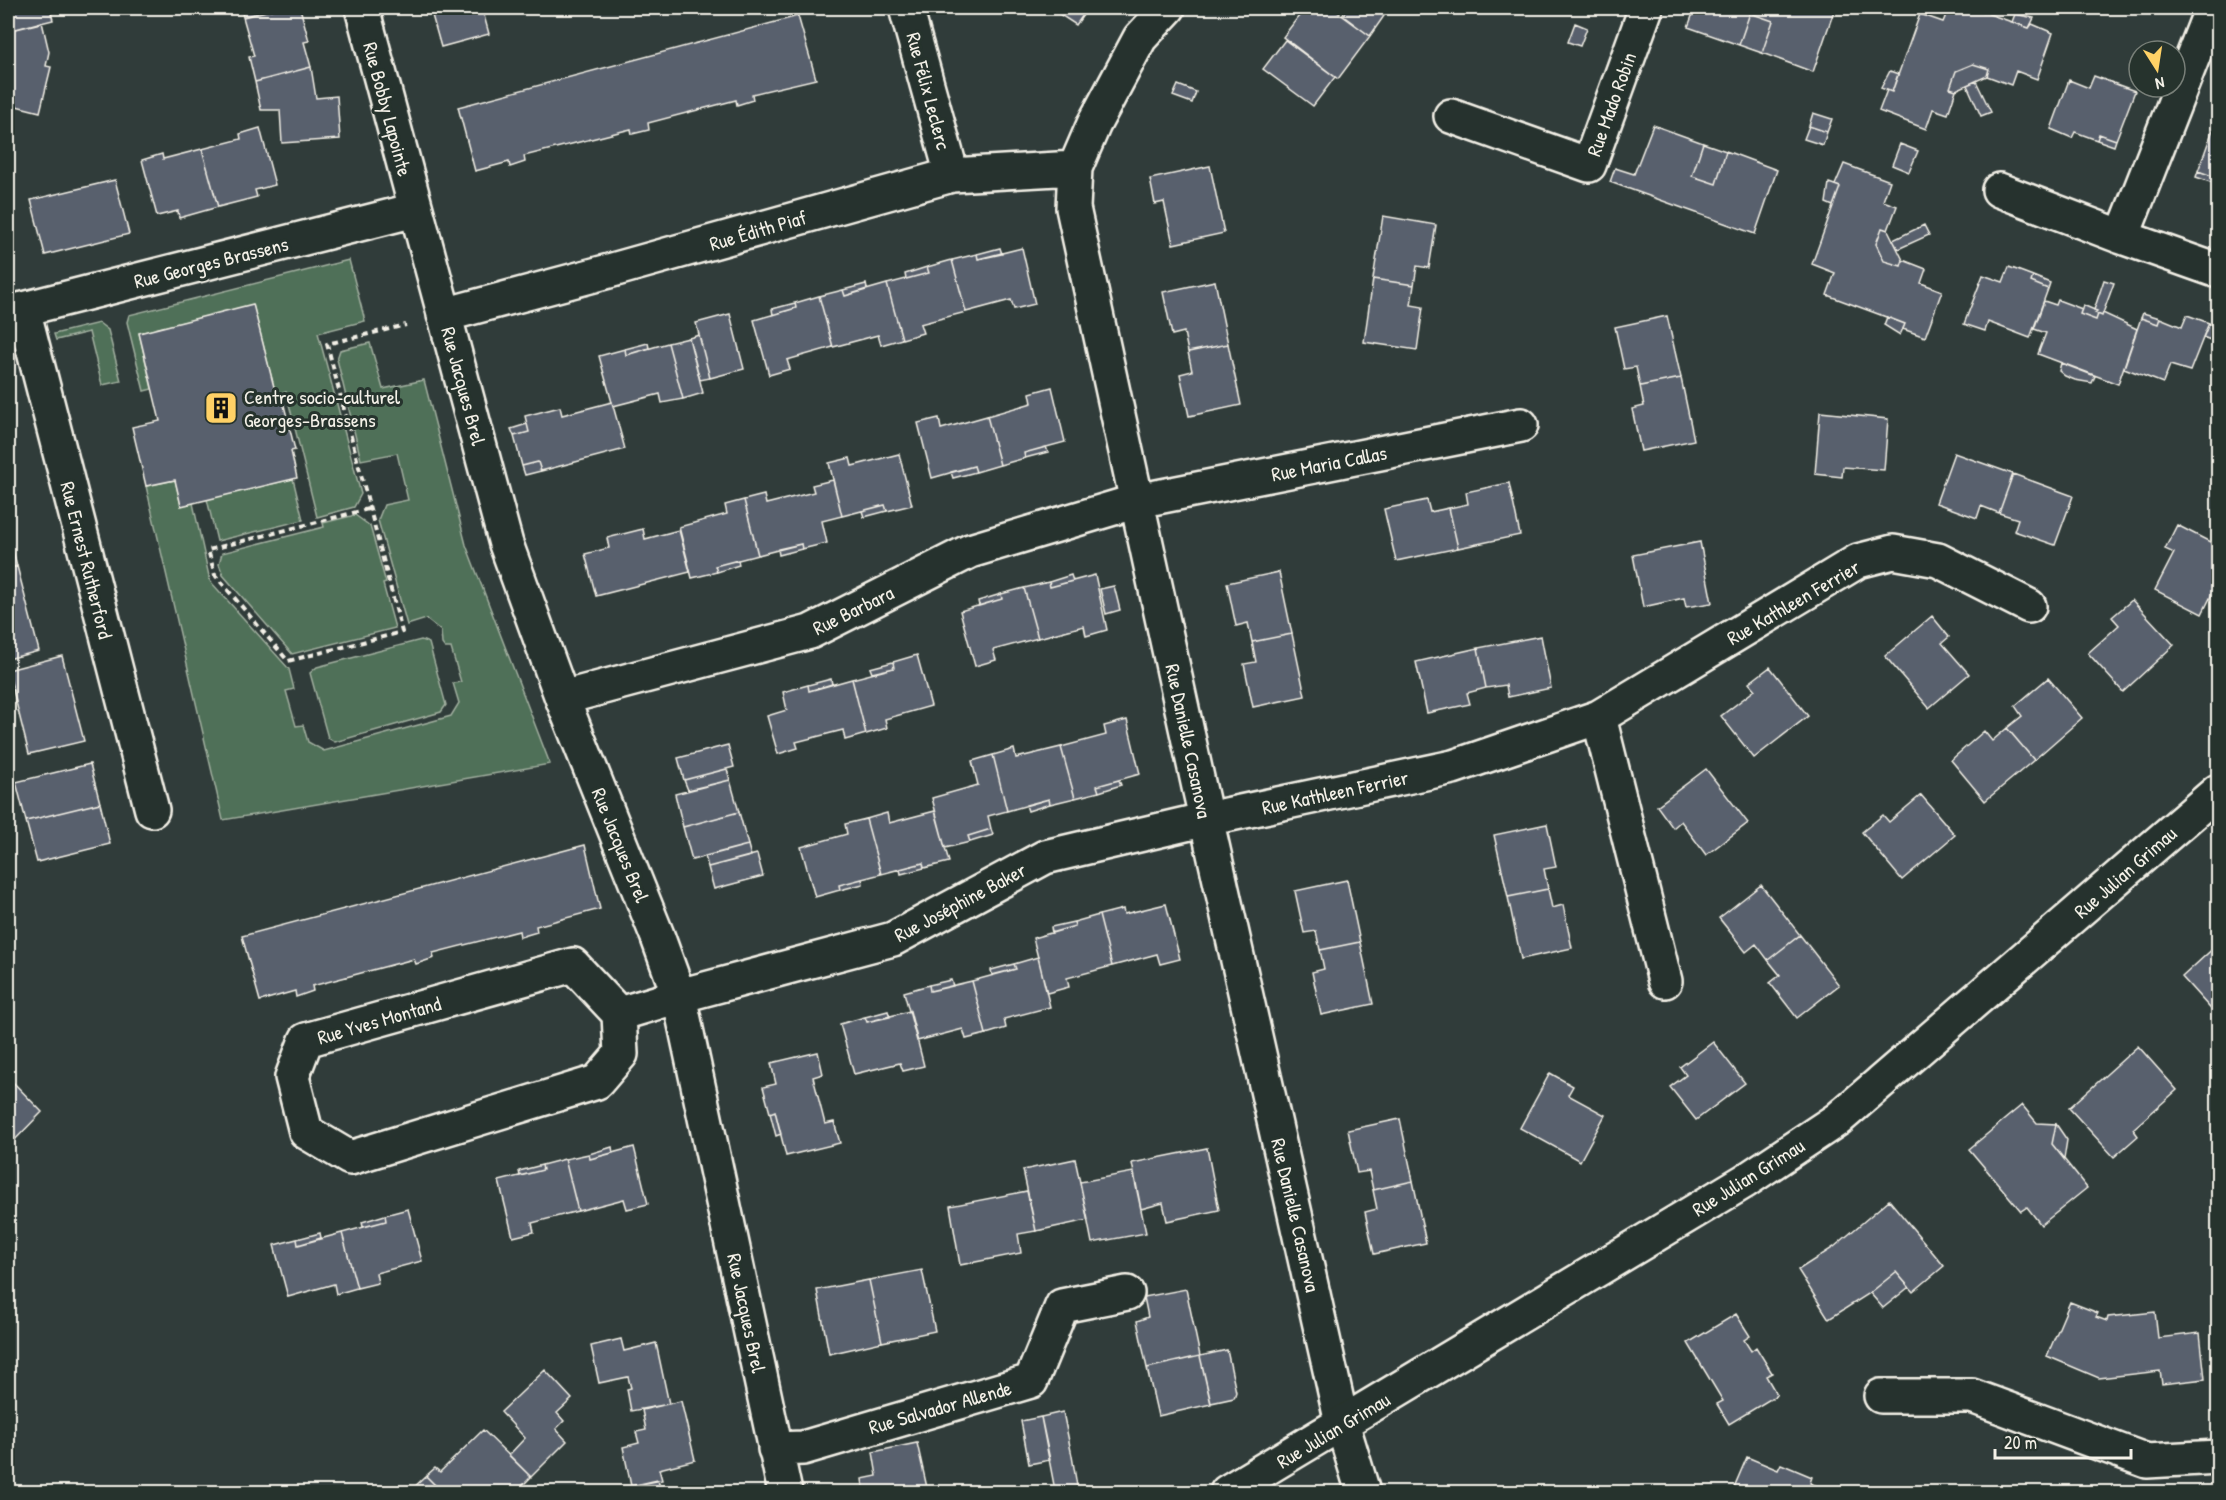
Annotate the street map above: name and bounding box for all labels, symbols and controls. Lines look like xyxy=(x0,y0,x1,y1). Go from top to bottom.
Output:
street label: Rue Félix Leclerc xyxy=(900,29,958,153)
street label: Rue Bobby Lapointe xyxy=(357,39,419,179)
north arrow xyxy=(2127,39,2187,99)
street label: Rue Mado Robin xyxy=(1580,48,1642,160)
text: N xyxy=(2153,72,2167,95)
street label: Rue Édith Piaf xyxy=(706,203,810,257)
street label: Rue Georges Brassens xyxy=(131,230,291,294)
street label: Rue Jacques Brel xyxy=(435,324,493,449)
place label: Centre socio-culturel Georges-Brassens xyxy=(244,383,401,433)
building icon: Centre socio-culturel Georges-Brassens xyxy=(203,390,239,426)
street label: Rue Maria Callas xyxy=(1269,439,1389,487)
street label: Rue Ernest Rutherford xyxy=(54,479,120,642)
street label: Rue Kathleen Ferrier xyxy=(1722,553,1865,651)
street label: Rue Barbara xyxy=(808,579,898,641)
street label: Rue Danielle Casanova xyxy=(1159,661,1219,821)
street label: Rue Kathleen Ferrier xyxy=(1259,763,1411,821)
street label: Rue Jacques Brel xyxy=(586,784,656,907)
street label: Rue Julian Grimau xyxy=(2068,820,2182,924)
street label: Rue Joséphine Baker xyxy=(889,856,1031,948)
street label: Rue Yves Montand xyxy=(314,989,444,1051)
street label: Rue Julian Grimau xyxy=(1687,1132,1809,1222)
street label: Rue Danielle Casanova xyxy=(1265,1136,1327,1295)
street label: Rue Jacques Brel xyxy=(721,1251,773,1376)
street label: Rue Salvador Allende xyxy=(866,1374,1014,1440)
street label: Rue Julian Grimau xyxy=(1271,1386,1395,1474)
scale bar xyxy=(1995,1422,2132,1460)
text: 20 m xyxy=(2004,1430,2037,1455)

